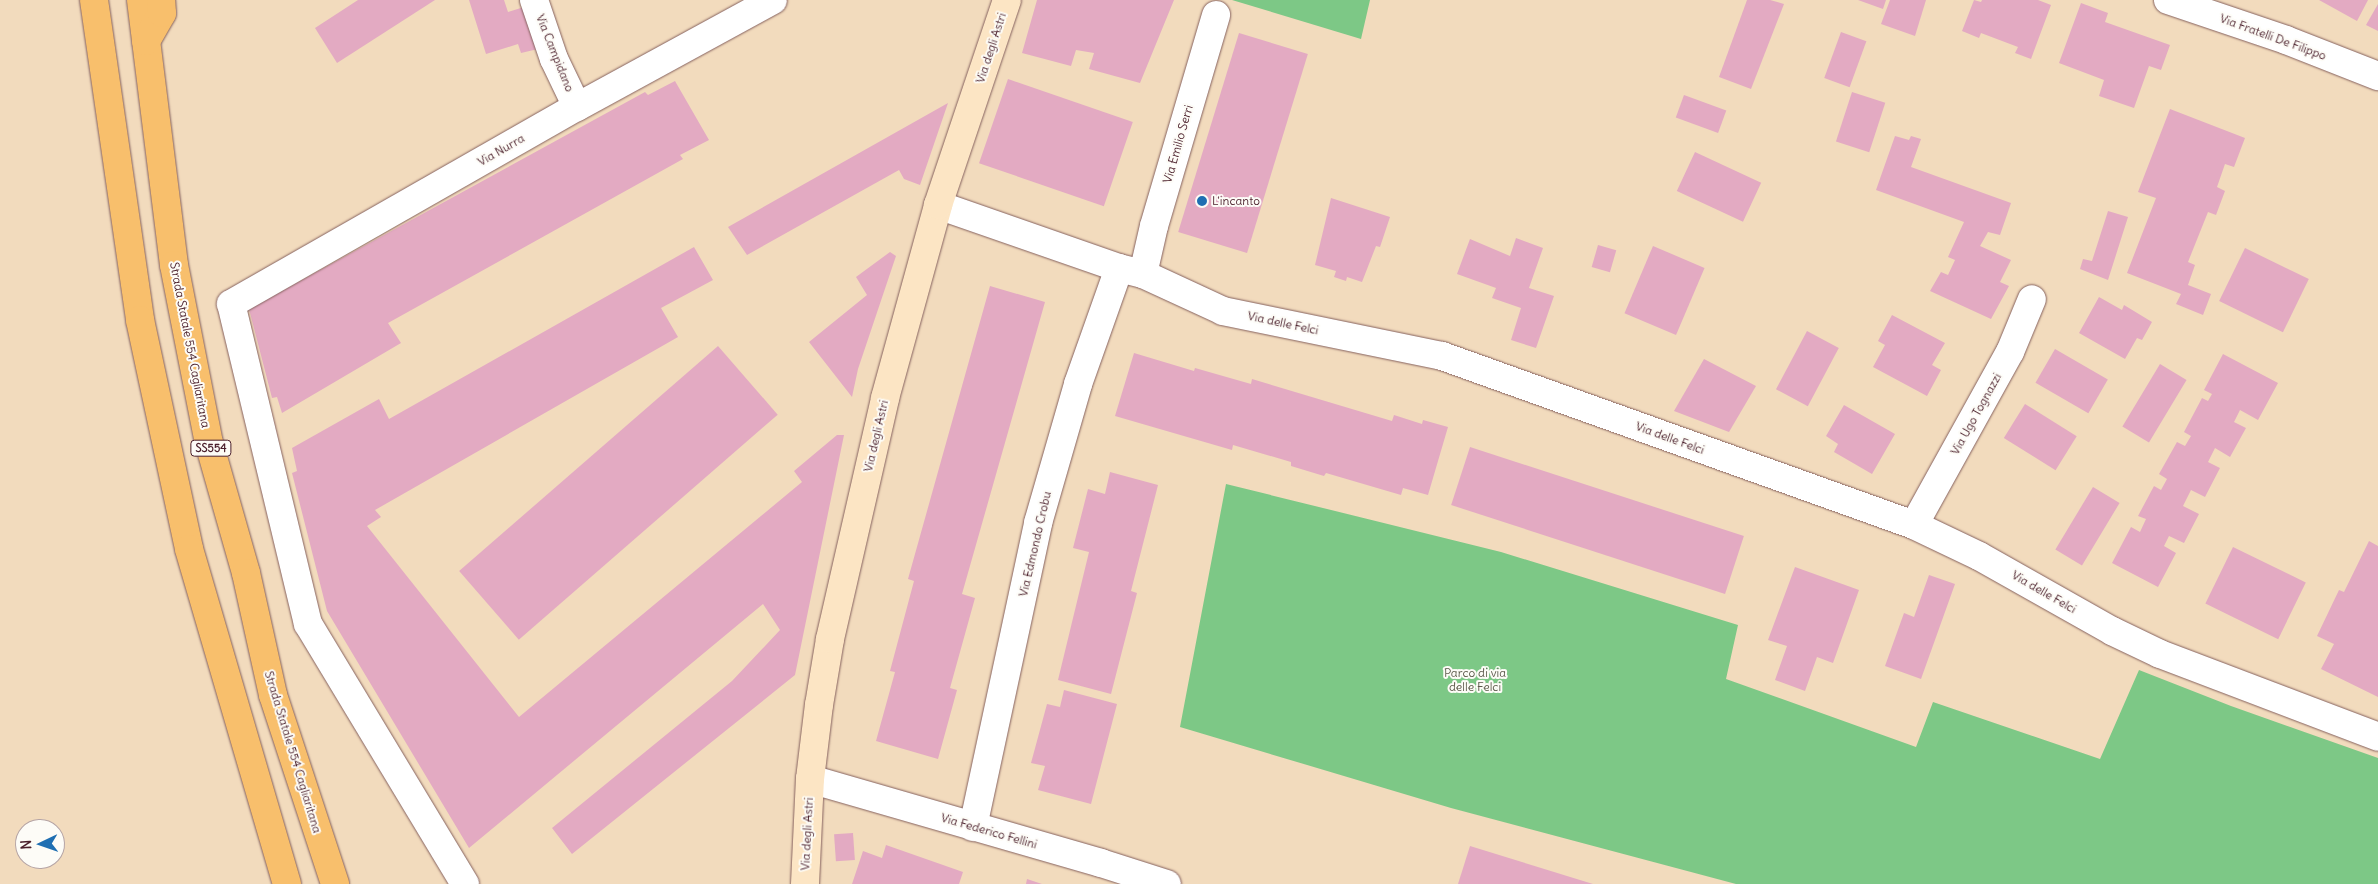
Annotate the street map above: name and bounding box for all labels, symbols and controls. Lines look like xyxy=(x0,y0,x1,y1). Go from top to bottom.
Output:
street label: Via degli Astri xyxy=(973,11,1009,85)
street label: Via Fratelli De Filippo xyxy=(2218,11,2328,63)
street label: Via Campidano xyxy=(533,12,577,94)
street label: Via Emilio Serri xyxy=(1160,103,1196,185)
street label: Via Nurra xyxy=(475,131,527,169)
place label: L'incanto xyxy=(1212,194,1260,208)
marker: L'incanto xyxy=(1196,195,1208,207)
street label: Strada Statale 554 Cagliaritana xyxy=(167,261,213,429)
street label: Via delle Felci xyxy=(1246,308,1320,338)
street label: Via Ugo Tognazzi xyxy=(1948,371,2004,457)
street label: Via degli Astri xyxy=(861,399,891,473)
street label: Via delle Felci xyxy=(1634,419,1706,457)
road number: SS554 xyxy=(190,439,232,456)
street label: Via Edmondo Crobu xyxy=(1016,490,1054,598)
street label: Via delle Felci xyxy=(2009,568,2079,616)
park label: Parco di via delle Felci xyxy=(1444,666,1506,694)
street label: Strada Statale 554 Cagliaritana xyxy=(261,669,325,835)
street label: Via degli Astri xyxy=(798,797,816,871)
street label: Via Federico Fellini xyxy=(939,810,1039,852)
north arrow xyxy=(15,819,65,869)
text: N xyxy=(17,839,35,850)

